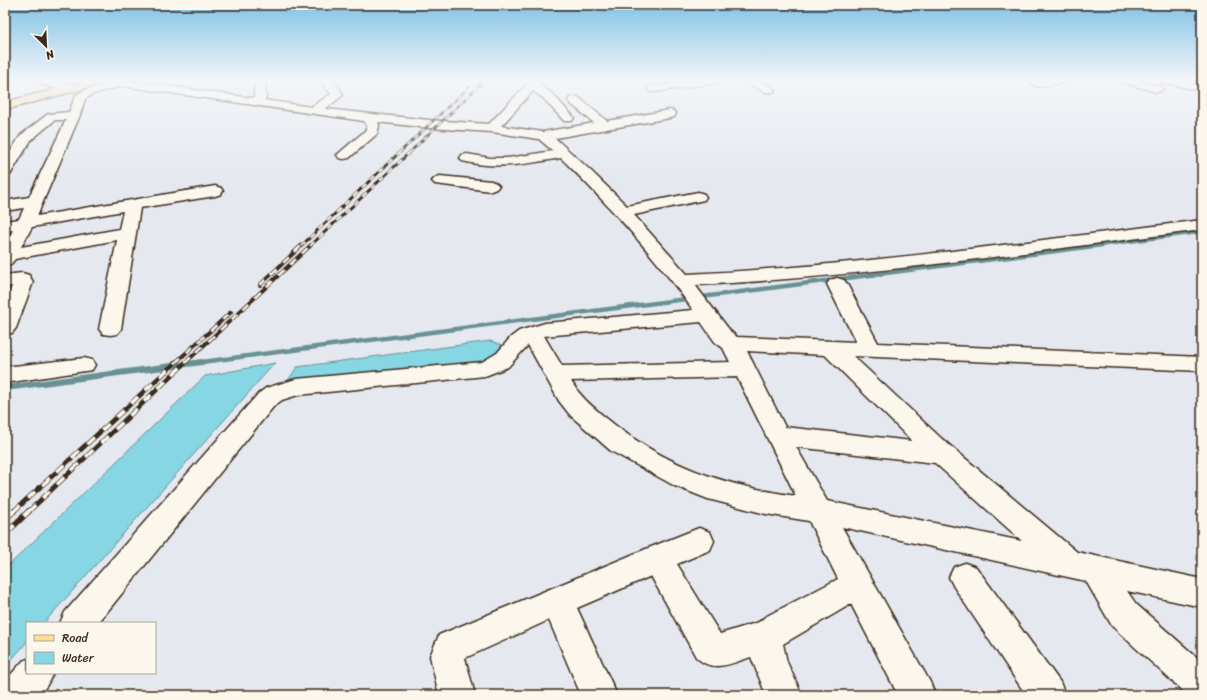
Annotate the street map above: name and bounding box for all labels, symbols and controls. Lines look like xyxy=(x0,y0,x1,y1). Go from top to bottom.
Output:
north arrow xyxy=(26,26,66,66)
text: N xyxy=(42,44,58,65)
legend xyxy=(26,622,156,674)
text: Road xyxy=(62,627,89,649)
text: Water xyxy=(62,647,95,669)

